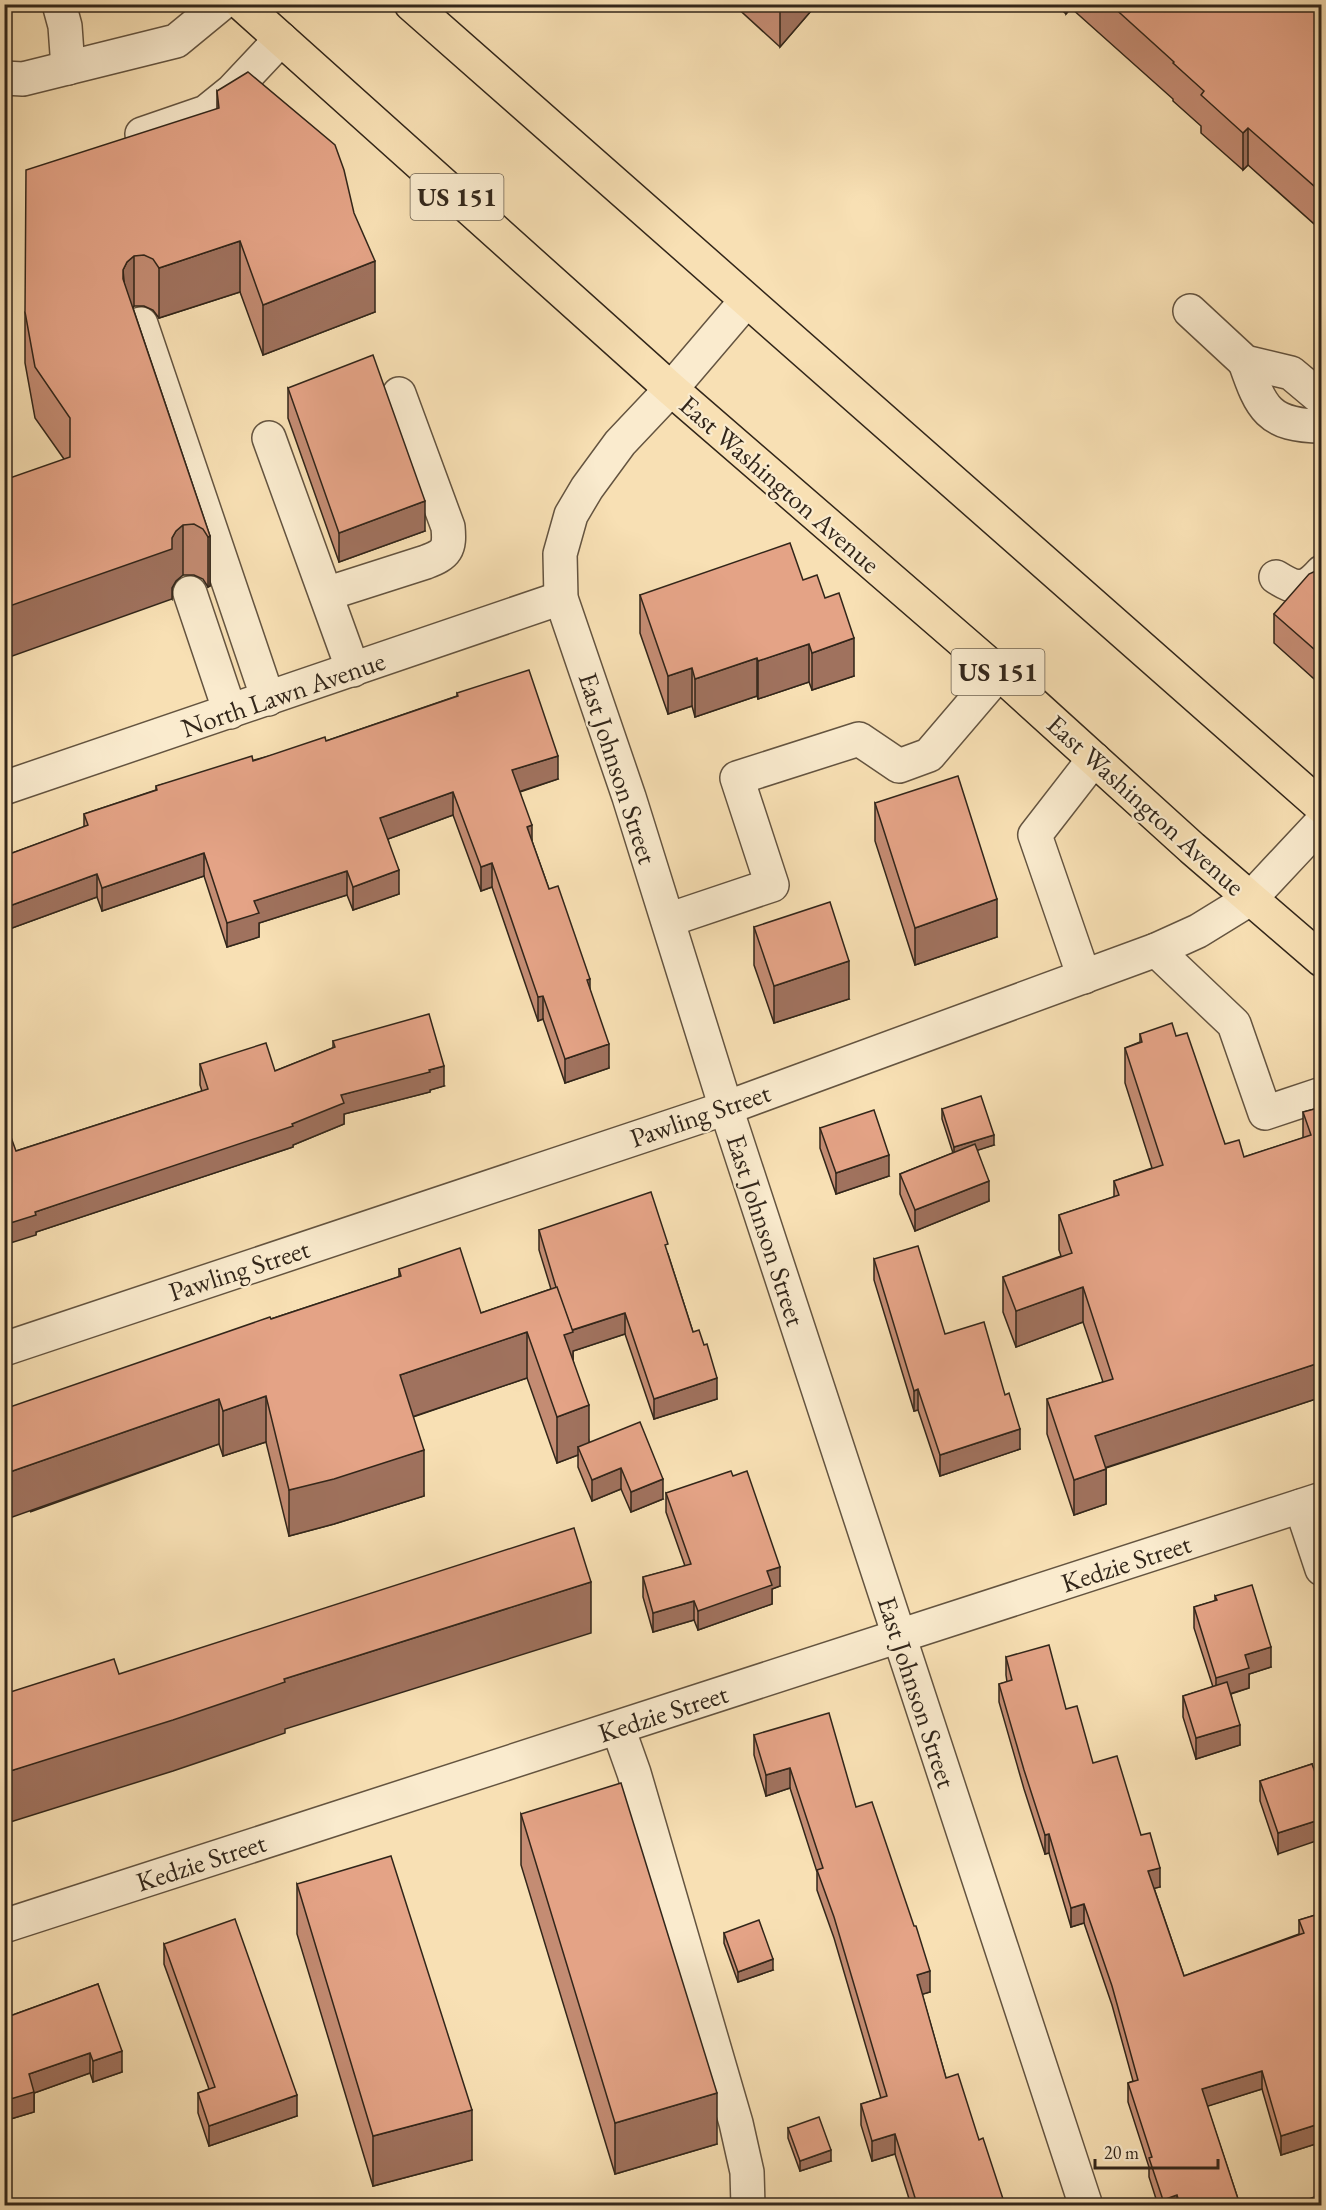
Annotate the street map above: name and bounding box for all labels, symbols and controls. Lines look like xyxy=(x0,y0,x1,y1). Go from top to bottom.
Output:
road number: US 151 xyxy=(410,174,504,220)
street label: East Washington Avenue xyxy=(672,387,888,581)
street label: North Lawn Avenue xyxy=(177,643,389,745)
road number: US 151 xyxy=(952,649,1044,695)
street label: East Johnson Street xyxy=(571,668,666,869)
street label: East Washington Avenue xyxy=(1040,707,1252,903)
street label: Pawling Street xyxy=(625,1075,775,1155)
street label: East Johnson Street xyxy=(719,1130,814,1331)
street label: Pawling Street xyxy=(164,1231,314,1309)
street label: Kedzie Street xyxy=(1057,1525,1196,1600)
street label: East Johnson Street xyxy=(870,1592,965,1793)
street label: Kedzie Street xyxy=(594,1675,733,1750)
street label: Kedzie Street xyxy=(132,1824,271,1899)
scale bar xyxy=(1095,2132,1218,2170)
text: 20 m xyxy=(1104,2141,1139,2164)

